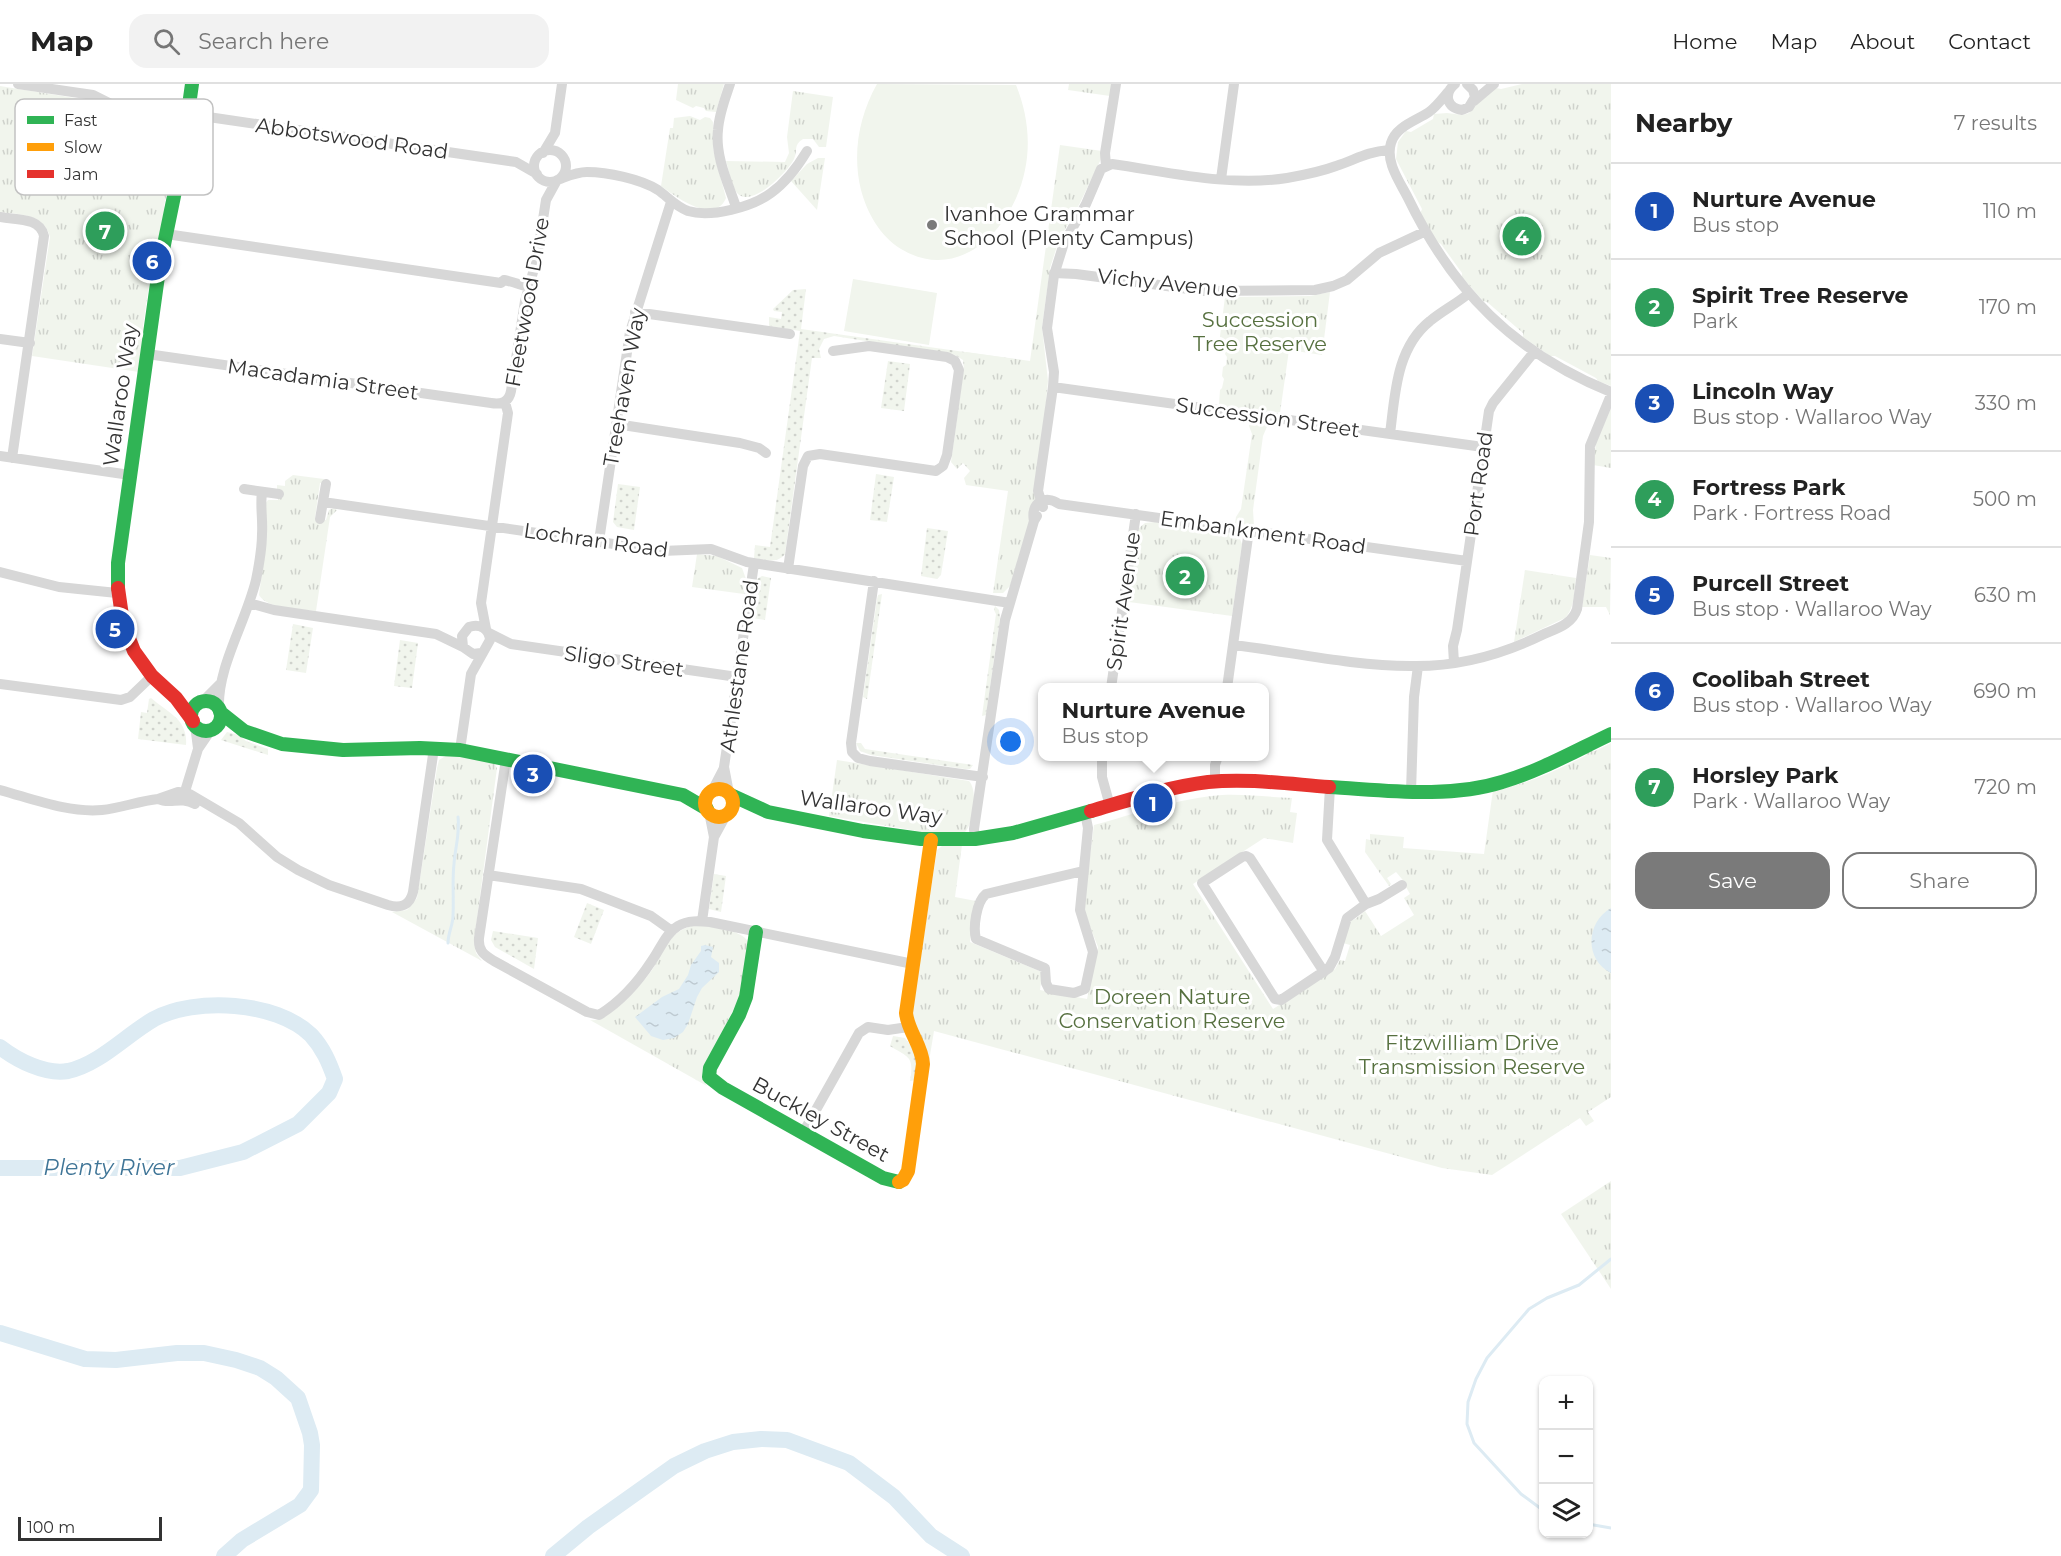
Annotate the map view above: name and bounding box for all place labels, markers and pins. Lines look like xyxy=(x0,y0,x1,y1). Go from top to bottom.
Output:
place label: Ivanhoe Grammar School (Plenty Campus) xyxy=(944,201,1194,250)
pin: 7 xyxy=(86,208,124,254)
pin: 4 xyxy=(1502,214,1541,258)
marker: Ivanhoe Grammar School (Plenty Campus) xyxy=(925,218,939,232)
pin: 6 xyxy=(132,238,172,284)
pin: 2 xyxy=(1166,554,1204,598)
pin: 5 xyxy=(96,606,134,652)
pin: 3 xyxy=(514,752,552,796)
pin: 1 xyxy=(1134,780,1172,826)

